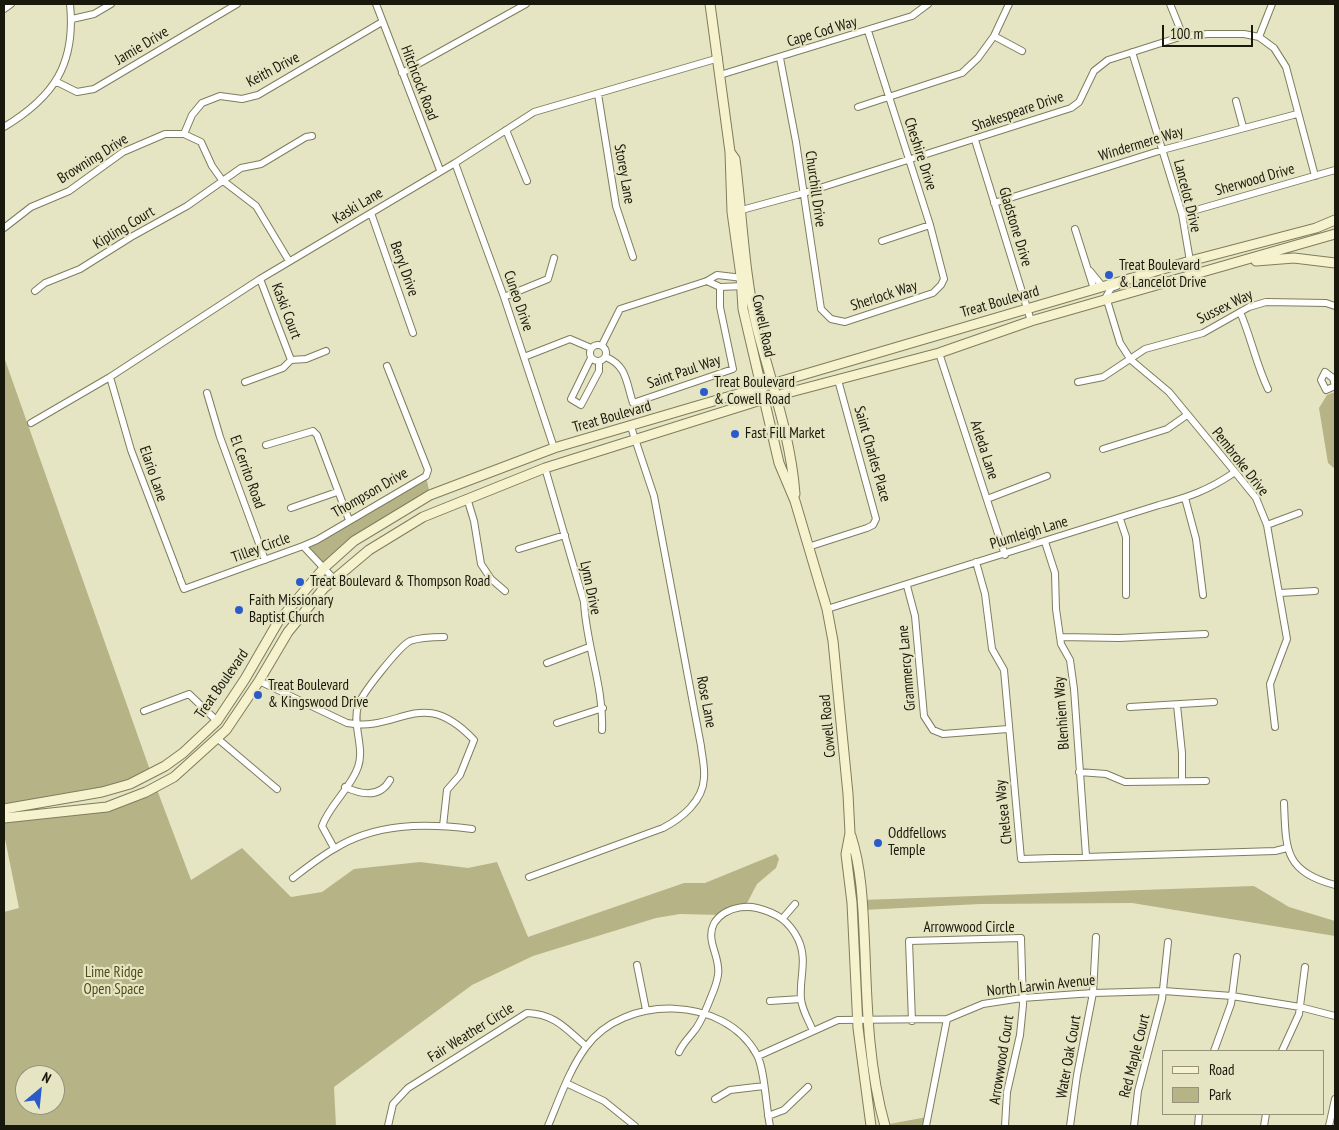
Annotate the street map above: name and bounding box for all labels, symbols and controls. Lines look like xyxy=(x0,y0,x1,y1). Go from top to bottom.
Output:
street label: Cape Cod Way xyxy=(785,13,859,51)
scale bar xyxy=(1164,15,1255,47)
street label: Jamie Drive xyxy=(112,23,172,69)
text: 100 m xyxy=(1170,24,1203,43)
street label: Hitchcock Road xyxy=(396,43,442,123)
street label: Keith Drive xyxy=(243,49,303,91)
street label: Shakespeare Drive xyxy=(970,88,1066,136)
street label: Cheshire Drive xyxy=(900,115,940,193)
street label: Windermere Way xyxy=(1097,123,1185,165)
street label: Browning Drive xyxy=(54,130,132,188)
street label: Storey Lane xyxy=(610,143,638,205)
street label: Churchill Drive xyxy=(801,150,829,228)
street label: Lancelot Drive xyxy=(1169,158,1205,234)
street label: Sherwood Drive xyxy=(1213,160,1297,200)
street label: Kaski Lane xyxy=(330,184,386,228)
street label: Gladstone Drive xyxy=(994,185,1036,269)
street label: Kipling Court xyxy=(90,203,158,253)
street label: Beryl Drive xyxy=(386,239,422,299)
place label: Treat Boulevard & Lancelot Drive xyxy=(1119,257,1206,292)
street label: Cuneo Drive xyxy=(499,268,537,334)
marker: Treat Boulevard & Lancelot Drive xyxy=(1103,269,1115,281)
street label: Sherlock Way xyxy=(848,277,920,315)
street label: Kaski Court xyxy=(267,280,305,342)
street label: Treat Boulevard xyxy=(959,282,1041,322)
street label: Sussex Way xyxy=(1194,286,1256,328)
street label: Cowell Road xyxy=(748,293,778,359)
street label: Saint Paul Way xyxy=(645,351,723,393)
place label: Treat Boulevard & Cowell Road xyxy=(714,374,795,409)
marker: Treat Boulevard & Cowell Road xyxy=(698,386,710,398)
street label: Treat Boulevard xyxy=(571,397,653,437)
street label: Saint Charles Place xyxy=(850,404,894,504)
street label: Arleda Lane xyxy=(966,418,1002,482)
street label: Pembroke Drive xyxy=(1208,424,1272,500)
place label: Fast Fill Market xyxy=(745,425,825,443)
marker: Fast Fill Market xyxy=(729,428,741,440)
street label: El Cerrito Road xyxy=(225,433,269,511)
street label: Elario Lane xyxy=(135,444,171,504)
street label: Thompson Drive xyxy=(329,464,411,522)
street label: Plumleigh Lane xyxy=(988,513,1070,553)
street label: Tilley Circle xyxy=(229,529,293,567)
street label: Lynn Drive xyxy=(576,560,604,616)
place label: Treat Boulevard & Thompson Road xyxy=(310,573,490,591)
marker: Treat Boulevard & Thompson Road xyxy=(294,576,306,588)
place label: Faith Missionary Baptist Church xyxy=(249,592,333,627)
marker: Faith Missionary Baptist Church xyxy=(233,604,245,616)
street label: Grammercy Lane xyxy=(894,624,920,712)
street label: Treat Boulevard xyxy=(191,646,253,722)
street label: Rose Lane xyxy=(692,675,720,729)
street label: Blenhiem Way xyxy=(1050,676,1074,750)
place label: Treat Boulevard & Kingswood Drive xyxy=(268,677,368,712)
marker: Treat Boulevard & Kingswood Drive xyxy=(252,689,264,701)
street label: Cowell Road xyxy=(816,694,840,758)
street label: Chelsea Way xyxy=(992,779,1016,845)
place label: Oddfellows Temple xyxy=(888,825,946,860)
marker: Oddfellows Temple xyxy=(872,837,884,849)
street label: Arrowwood Circle xyxy=(923,919,1015,937)
park label: Lime Ridge Open Space xyxy=(84,964,144,999)
street label: North Larwin Avenue xyxy=(986,971,1096,1001)
street label: Fair Weather Circle xyxy=(425,999,517,1067)
street label: Red Maple Court xyxy=(1116,1012,1154,1100)
street label: Arrowwood Court xyxy=(986,1014,1018,1106)
street label: Water Oak Court xyxy=(1053,1014,1085,1100)
legend xyxy=(1162,1050,1324,1115)
text: Road xyxy=(1209,1060,1235,1079)
north arrow xyxy=(15,1065,65,1115)
text: N xyxy=(39,1068,54,1087)
text: Park xyxy=(1209,1085,1231,1104)

